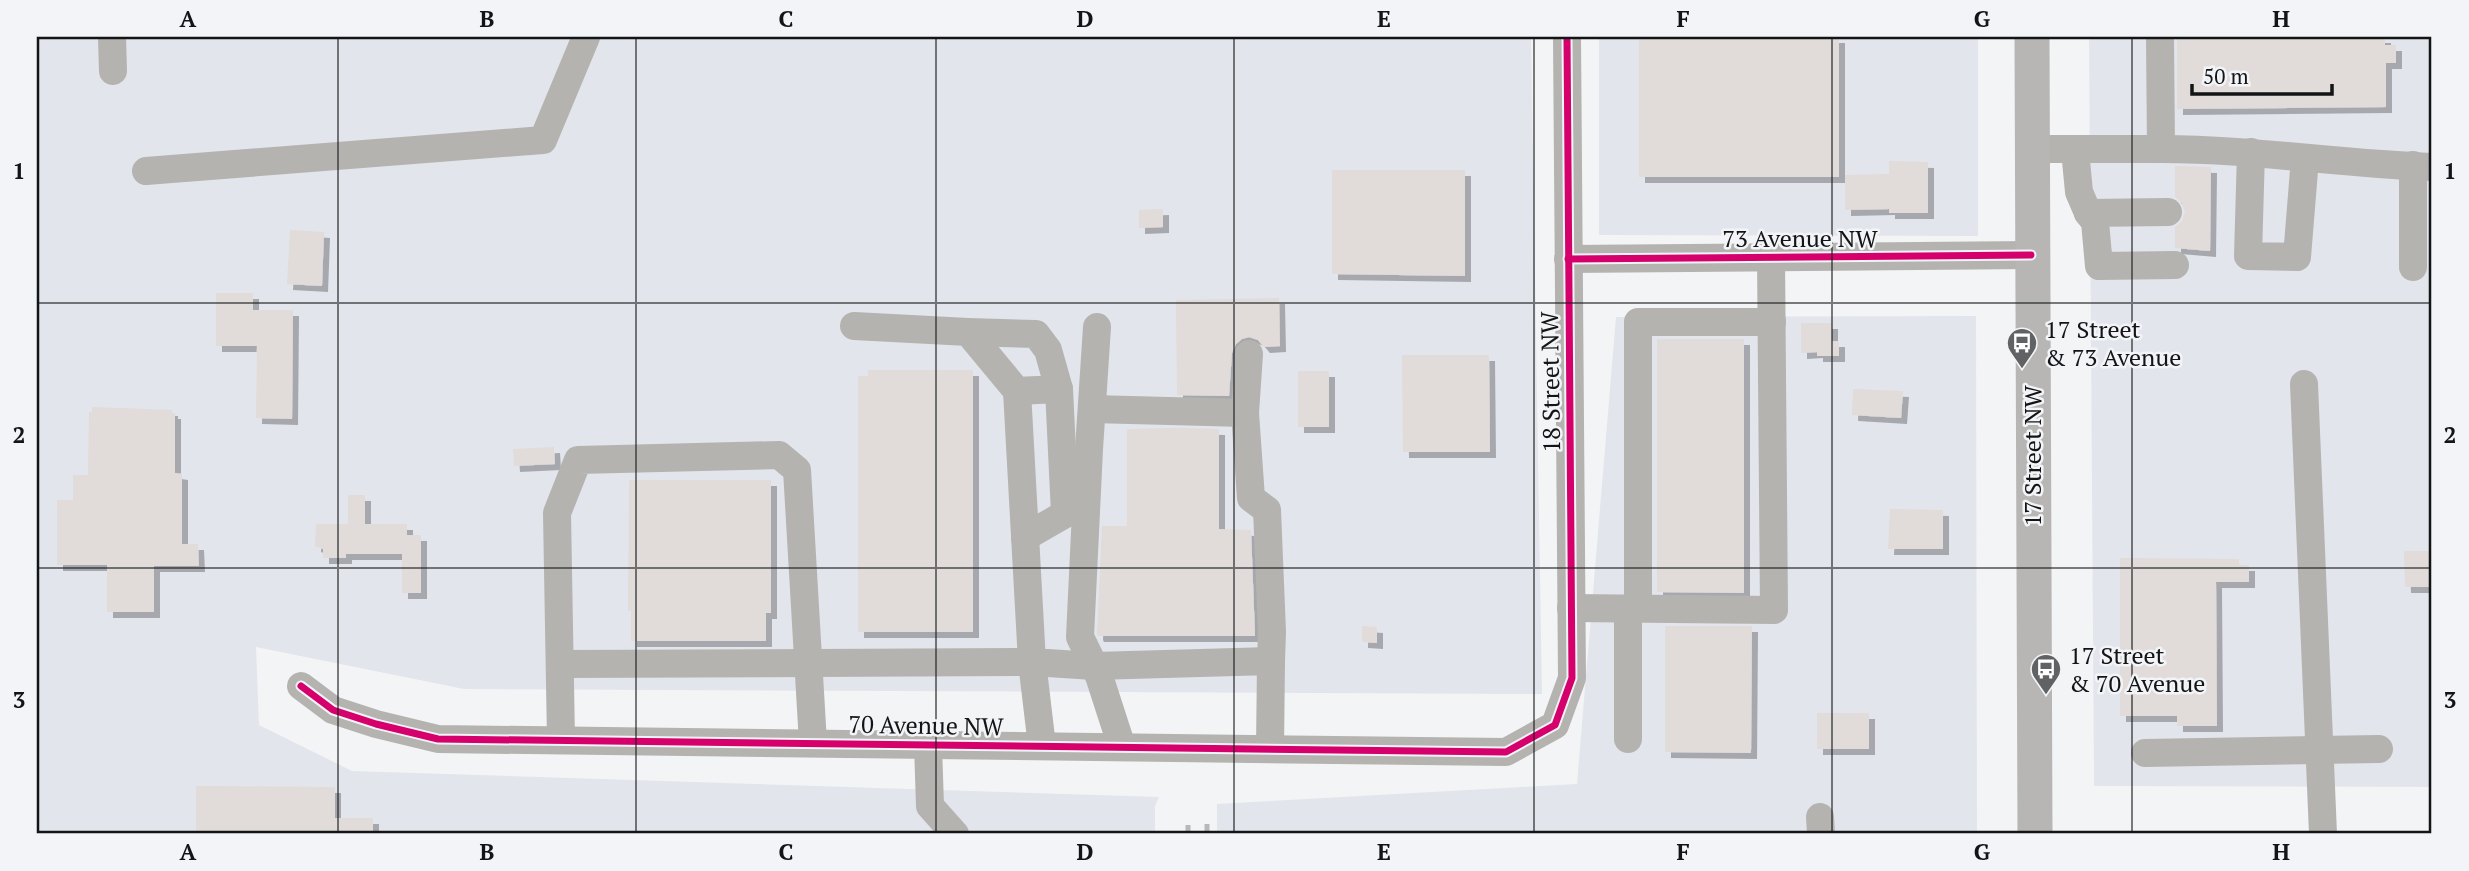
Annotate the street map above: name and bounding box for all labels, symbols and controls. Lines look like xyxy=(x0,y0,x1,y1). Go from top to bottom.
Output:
text: A xyxy=(180,3,197,34)
text: B xyxy=(480,3,495,34)
text: C xyxy=(779,3,794,34)
text: D xyxy=(1077,3,1094,34)
text: E xyxy=(1377,3,1391,34)
text: F xyxy=(1676,3,1690,34)
text: G xyxy=(1974,3,1991,34)
text: H xyxy=(2272,3,2290,34)
scale bar xyxy=(2192,52,2332,96)
text: 50 m xyxy=(2203,62,2249,90)
text: 1 xyxy=(13,155,26,186)
text: 1 xyxy=(2444,155,2457,186)
street label: 73 Avenue NW xyxy=(1722,222,1878,254)
street label: 18 Street NW xyxy=(1533,311,1567,453)
place label: 17 Street & 73 Avenue xyxy=(2045,313,2181,373)
bus stop icon: 17 Street & 73 Avenue xyxy=(2005,326,2039,370)
street label: 17 Street NW xyxy=(2016,385,2048,527)
text: 2 xyxy=(13,419,26,450)
text: 2 xyxy=(2444,419,2457,450)
place label: 17 Street & 70 Avenue xyxy=(2069,639,2205,699)
bus stop icon: 17 Street & 70 Avenue xyxy=(2029,652,2063,696)
text: 3 xyxy=(13,684,26,715)
text: 3 xyxy=(2444,684,2457,715)
street label: 70 Avenue NW xyxy=(848,708,1005,742)
text: A xyxy=(180,836,197,867)
text: B xyxy=(480,836,495,867)
text: C xyxy=(779,836,794,867)
text: D xyxy=(1077,836,1094,867)
text: E xyxy=(1377,836,1391,867)
text: F xyxy=(1676,836,1690,867)
text: G xyxy=(1974,836,1991,867)
text: H xyxy=(2272,836,2290,867)

